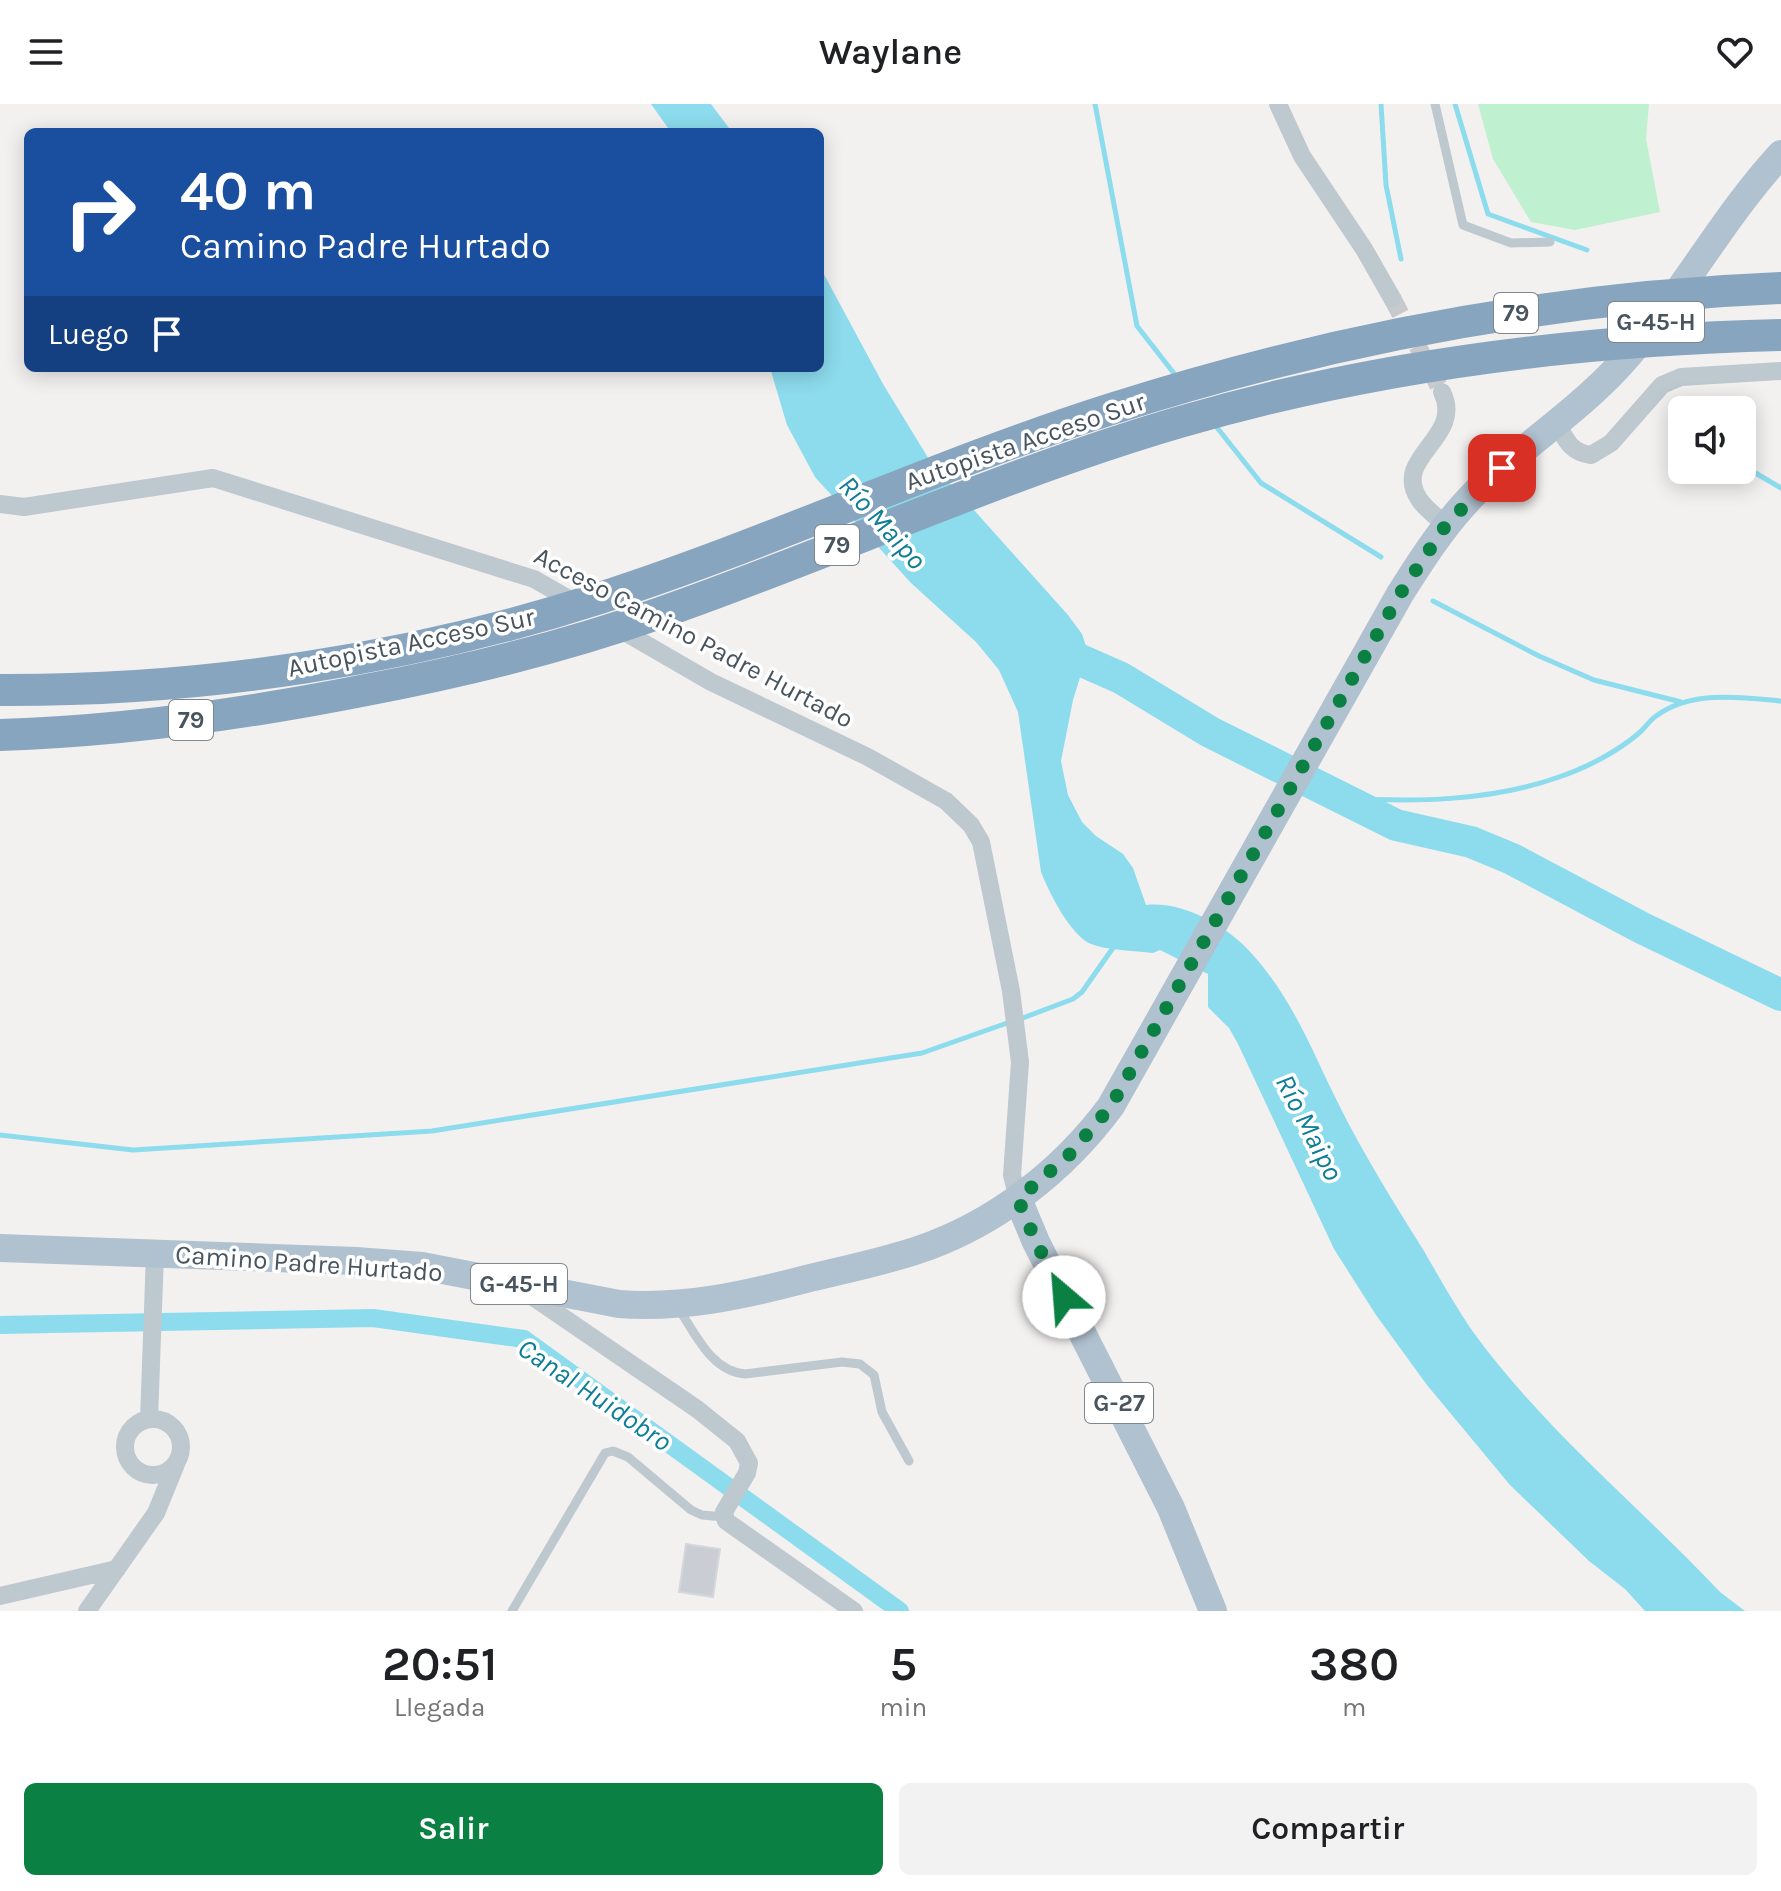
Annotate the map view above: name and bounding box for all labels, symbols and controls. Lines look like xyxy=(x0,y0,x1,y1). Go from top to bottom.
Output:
icon: menu xyxy=(24,30,68,74)
icon: heart xyxy=(1713,30,1757,74)
text: Waylane xyxy=(819,31,962,73)
text: 40 m xyxy=(180,158,316,223)
icon: right xyxy=(48,160,152,264)
text: Camino Padre Hurtado xyxy=(180,225,551,267)
road number: 79 xyxy=(1494,293,1538,333)
road number: G-45-H xyxy=(1608,302,1704,342)
icon: arrive xyxy=(145,312,189,356)
text: Luego xyxy=(48,316,129,352)
street label: Autopista Acceso Sur xyxy=(901,386,1150,497)
map controls xyxy=(1668,396,1756,484)
button: sound xyxy=(1668,396,1756,484)
pin xyxy=(1468,434,1536,502)
icon: arrive xyxy=(1480,446,1524,490)
water label: Río Maipo xyxy=(832,469,933,576)
road number: 79 xyxy=(815,525,859,565)
street label: Acceso Camino Padre Hurtado xyxy=(529,540,859,735)
street label: Autopista Acceso Sur xyxy=(285,601,538,684)
road number: 79 xyxy=(169,700,213,740)
water label: Río Maipo xyxy=(1269,1069,1350,1186)
street label: Camino Padre Hurtado xyxy=(174,1239,444,1288)
position arrow xyxy=(1022,1255,1106,1339)
road number: G-45-H xyxy=(471,1264,567,1304)
water label: Canal Huidobro xyxy=(512,1331,678,1458)
road number: G-27 xyxy=(1085,1383,1153,1423)
text: 20:51 xyxy=(382,1636,497,1692)
text: 5 xyxy=(889,1636,917,1692)
text: 380 xyxy=(1309,1636,1399,1692)
text: Llegada xyxy=(394,1692,485,1723)
text: min xyxy=(879,1692,927,1723)
text: m xyxy=(1342,1692,1366,1723)
button: Salir xyxy=(24,1783,883,1875)
button: Compartir xyxy=(899,1783,1757,1875)

